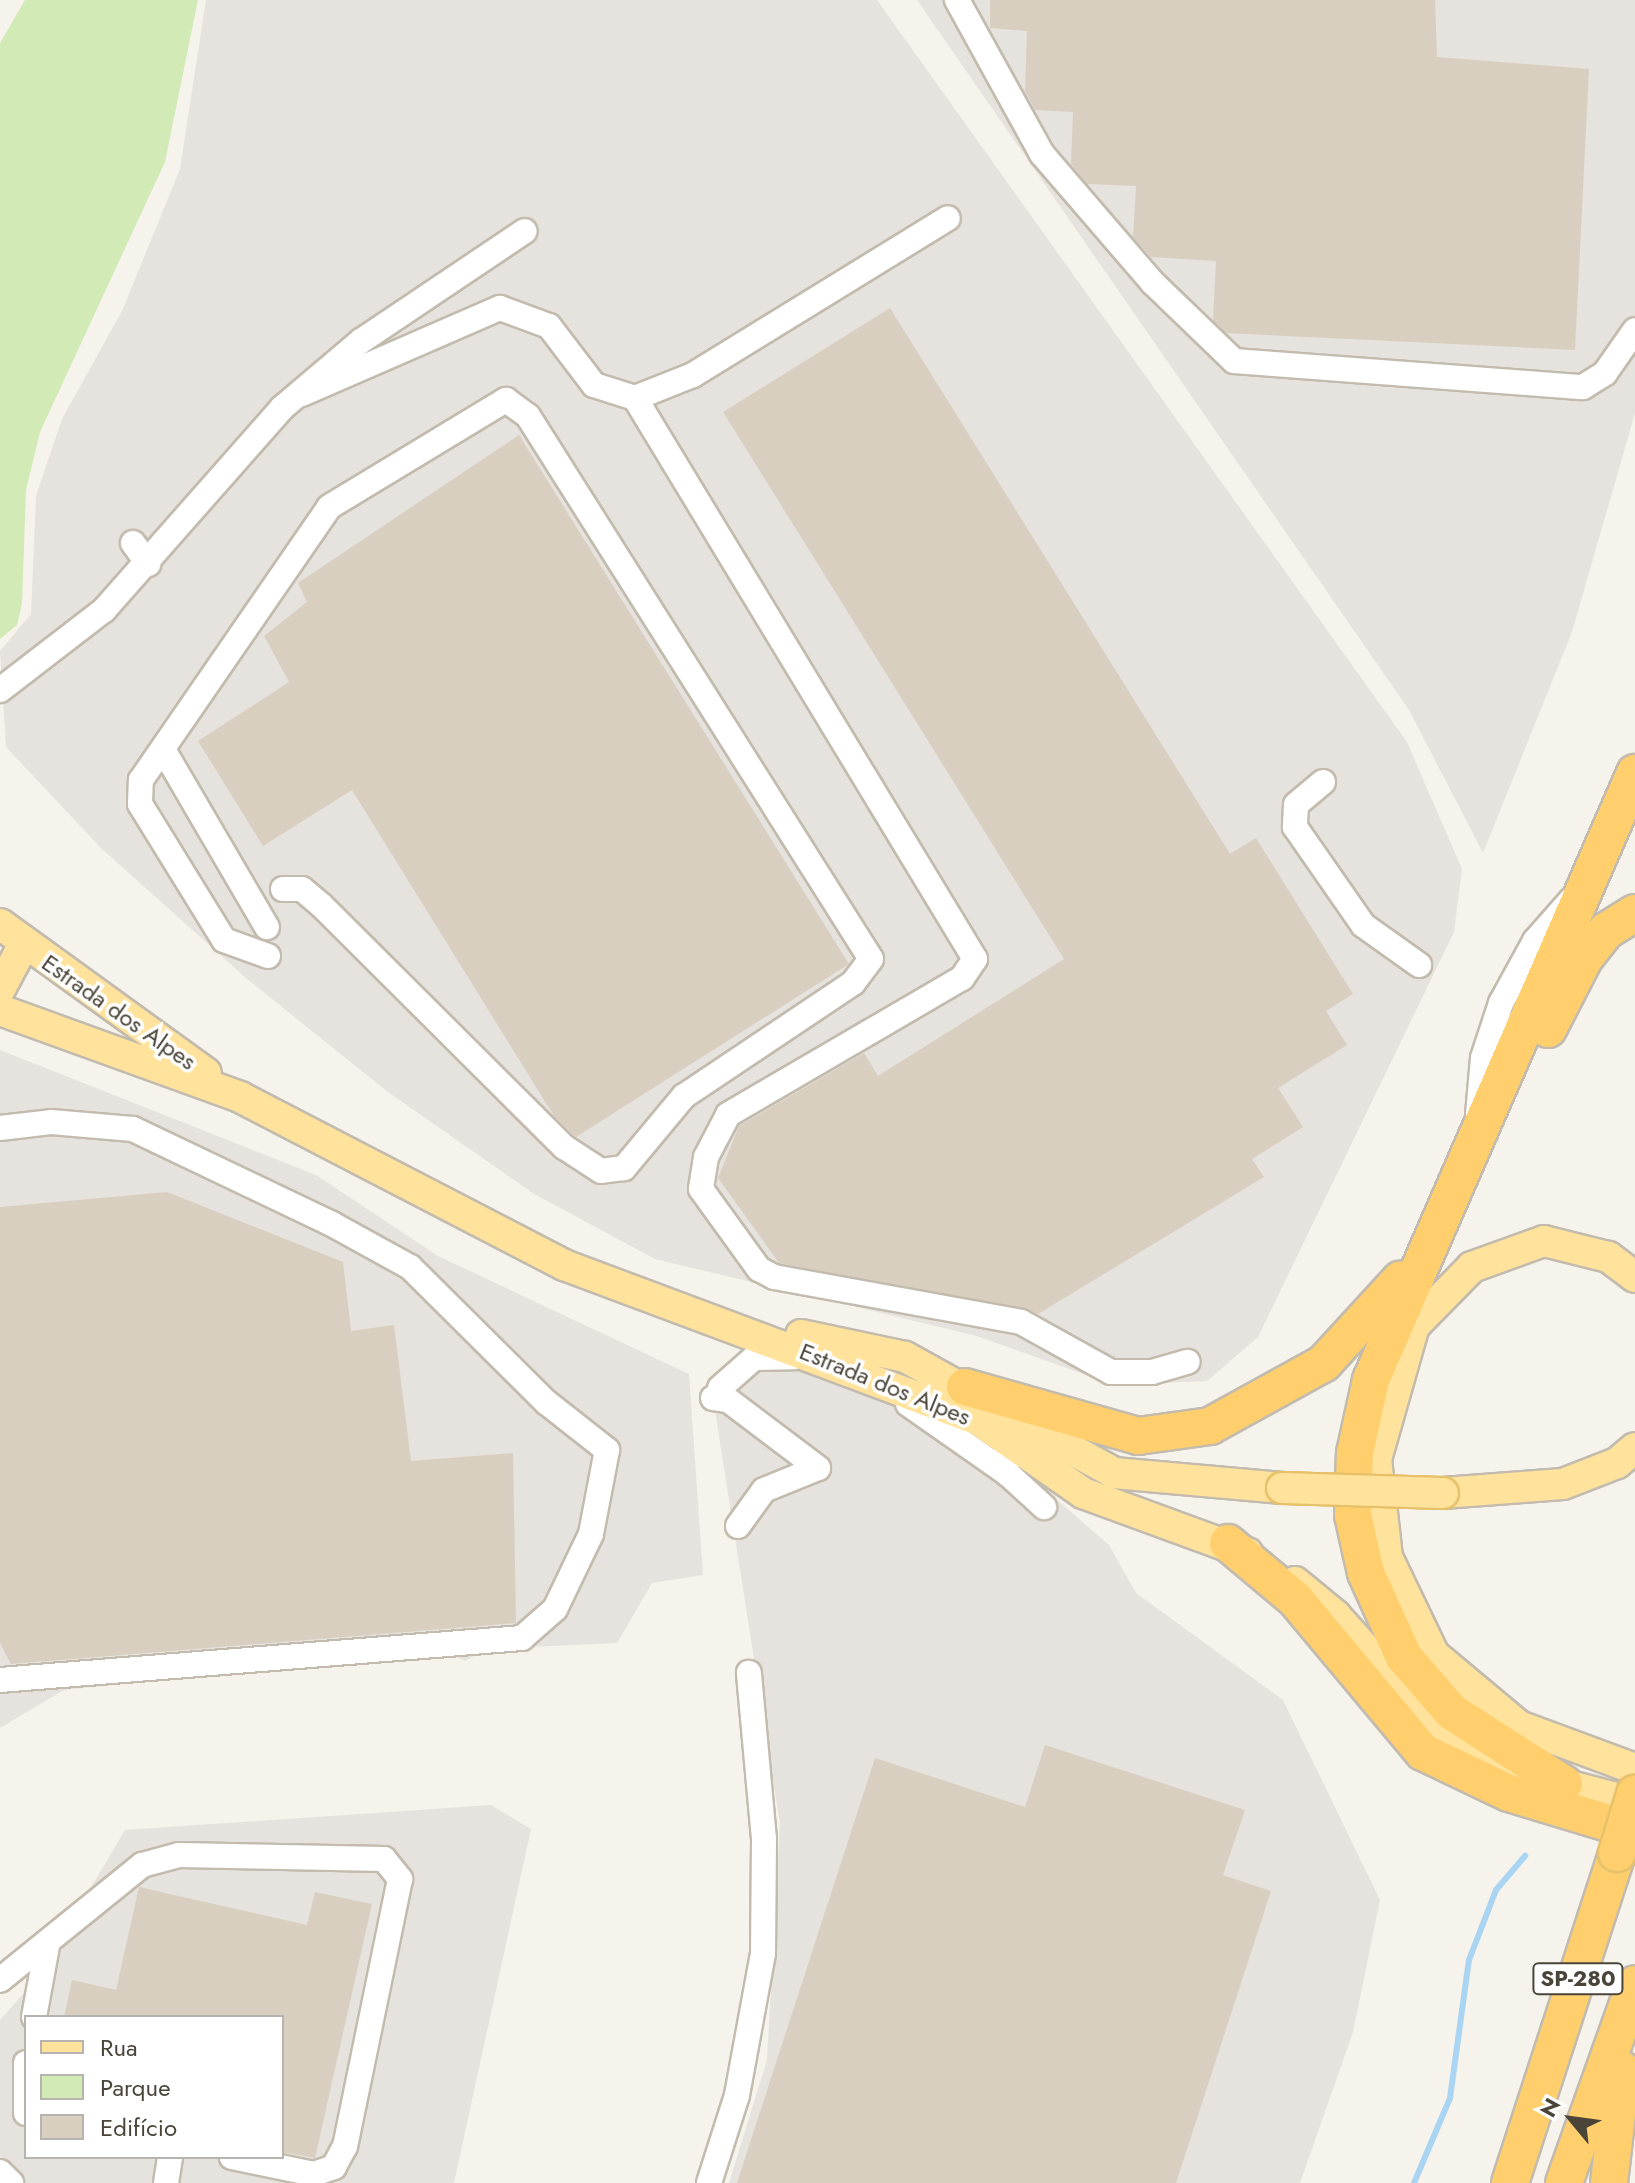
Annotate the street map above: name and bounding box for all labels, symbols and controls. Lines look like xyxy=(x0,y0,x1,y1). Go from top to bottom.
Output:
street label: Estrada dos Alpes xyxy=(36,948,202,1076)
street label: Estrada dos Alpes xyxy=(795,1337,975,1431)
road number: SP-280 xyxy=(1532,1961,1624,1997)
legend xyxy=(24,2015,284,2159)
text: Rua xyxy=(100,2030,138,2065)
text: Parque xyxy=(100,2070,171,2105)
north arrow xyxy=(1531,2079,1611,2159)
text: N xyxy=(1532,2092,1568,2123)
text: Edifício xyxy=(100,2110,177,2145)

